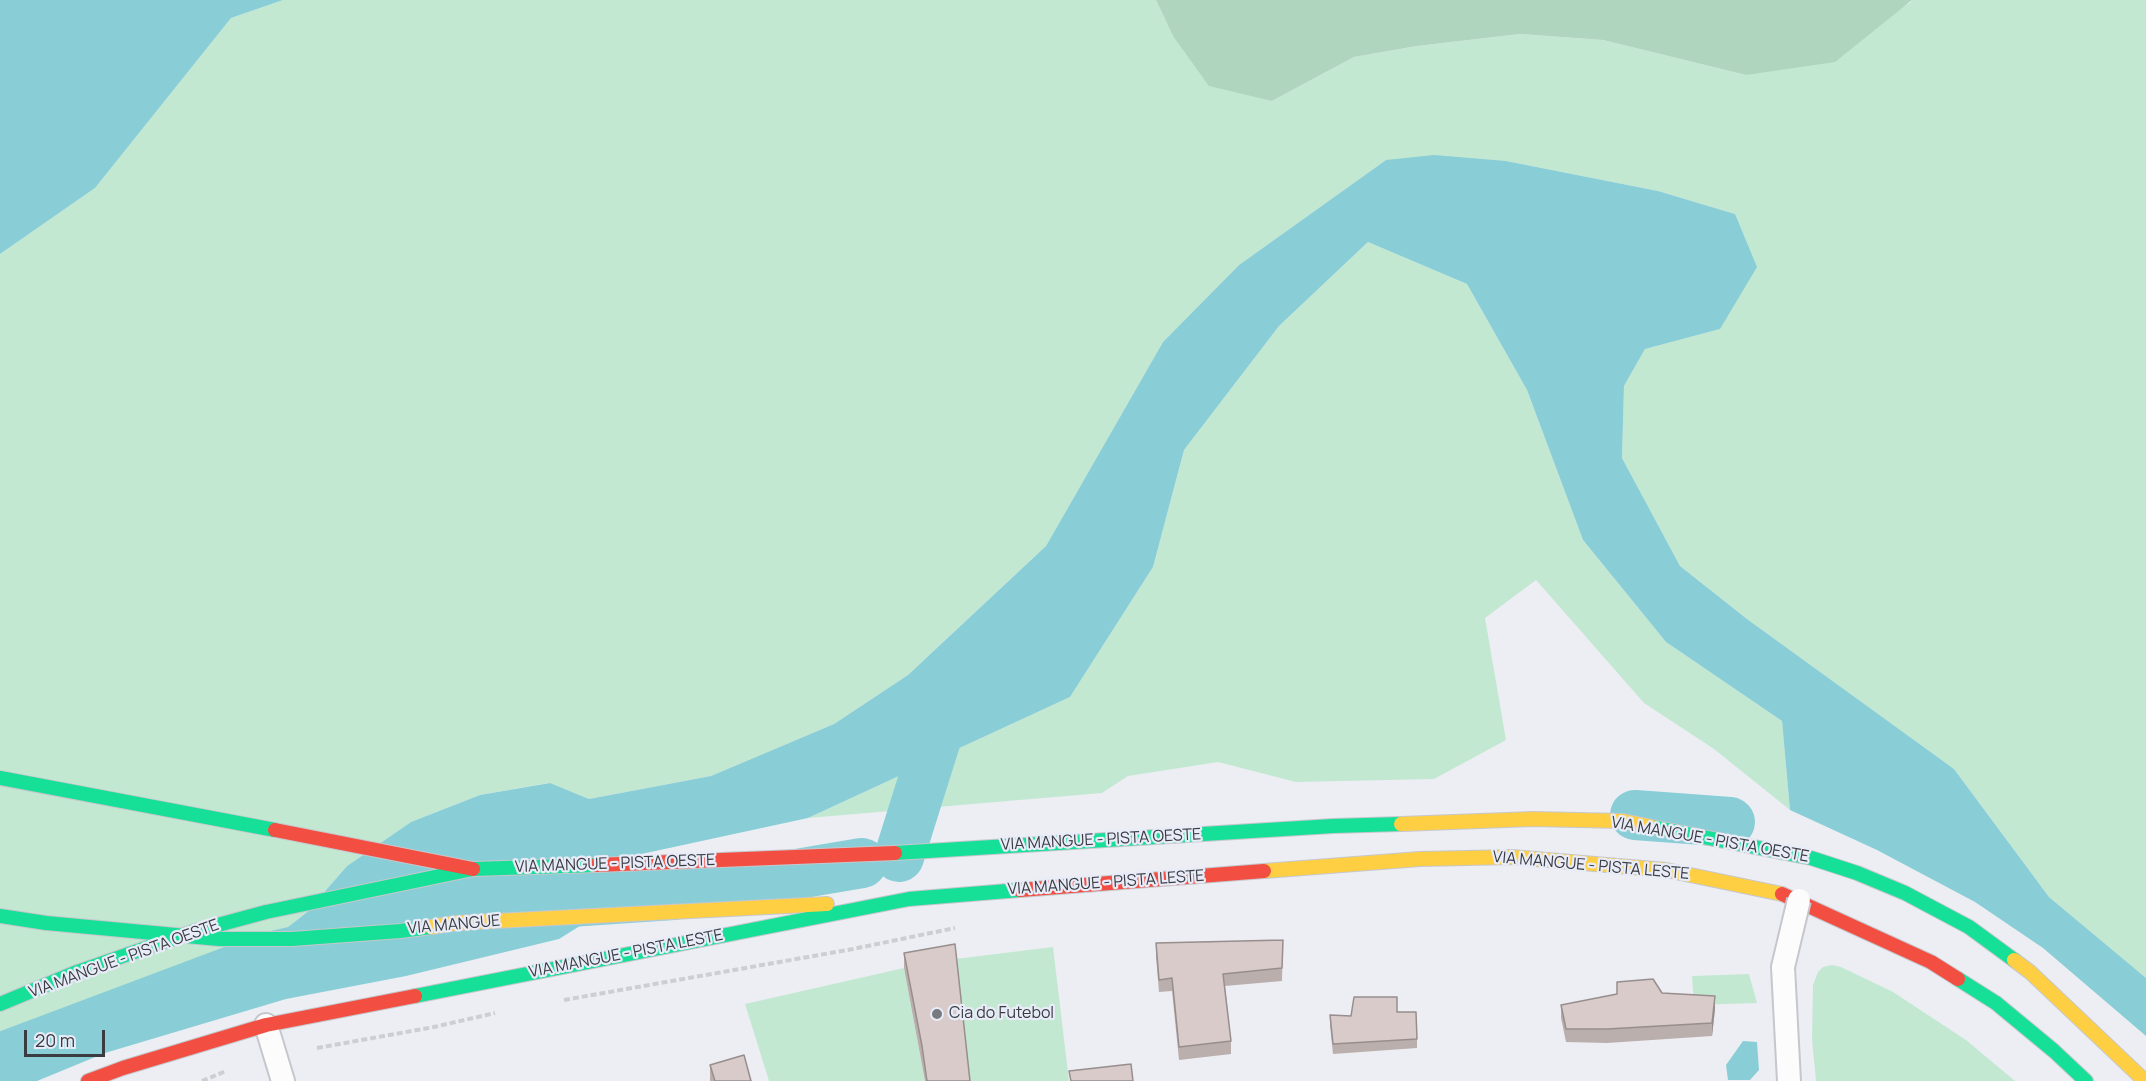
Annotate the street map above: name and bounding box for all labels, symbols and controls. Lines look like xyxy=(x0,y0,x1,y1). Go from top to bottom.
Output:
street label: VIA MANGUE - PISTA OESTE xyxy=(1610,813,1810,867)
street label: VIA MANGUE - PISTA OESTE xyxy=(1000,825,1202,855)
street label: VIA MANGUE - PISTA LESTE xyxy=(1492,848,1690,884)
street label: VIA MANGUE - PISTA OESTE xyxy=(514,851,716,877)
street label: VIA MANGUE - PISTA LESTE xyxy=(1007,867,1205,899)
street label: VIA MANGUE xyxy=(407,911,501,939)
street label: VIA MANGUE - PISTA OESTE xyxy=(26,916,222,1002)
street label: VIA MANGUE - PISTA LESTE xyxy=(527,926,725,982)
place label: Cia do Futebol xyxy=(949,1004,1054,1024)
marker: Cia do Futebol xyxy=(930,1007,944,1021)
scale bar xyxy=(27,1018,108,1056)
text: 20 m xyxy=(35,1028,75,1052)

